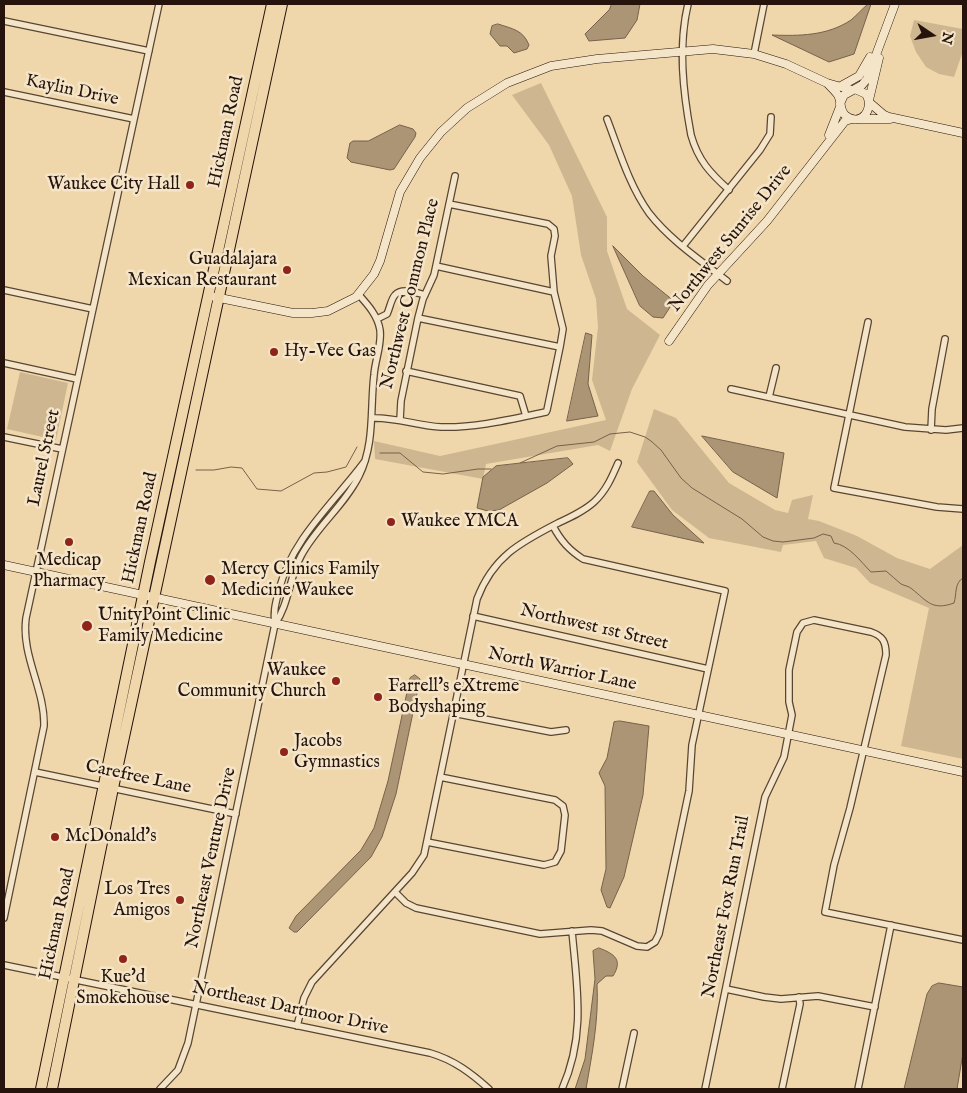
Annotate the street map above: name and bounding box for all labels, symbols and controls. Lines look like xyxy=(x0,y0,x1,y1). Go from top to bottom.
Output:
north arrow xyxy=(907,10,957,60)
text: N xyxy=(937,30,957,46)
street label: Kaylin Drive xyxy=(24,71,120,111)
street label: Hickman Road xyxy=(205,74,249,190)
street label: Northwest Sunrise Drive xyxy=(665,161,797,317)
place label: Waukee City Hall xyxy=(47,174,180,196)
marker: Waukee City Hall xyxy=(184,179,196,191)
street label: Northwest Common Place xyxy=(377,196,445,392)
place label: Guadalajara Mexican Restaurant xyxy=(128,249,277,292)
marker: Guadalajara Mexican Restaurant xyxy=(281,264,293,276)
place label: Hy-Vee Gas xyxy=(284,341,376,363)
marker: Hy-Vee Gas xyxy=(268,346,280,358)
street label: Laurel Street xyxy=(24,408,66,508)
street label: Hickman Road xyxy=(119,470,163,586)
place label: Waukee YMCA xyxy=(401,511,518,533)
marker: Waukee YMCA xyxy=(385,516,397,528)
marker: Medicap Pharmacy xyxy=(63,536,75,548)
place label: Medicap Pharmacy xyxy=(33,550,105,592)
place label: Mercy Clinics Family Medicine Waukee xyxy=(221,559,379,602)
marker: Mercy Clinics Family Medicine Waukee xyxy=(203,573,217,587)
street label: Northwest 1st Street xyxy=(518,600,670,656)
place label: UnityPoint Clinic Family Medicine xyxy=(98,605,231,648)
marker: UnityPoint Clinic Family Medicine xyxy=(80,619,94,633)
street label: North Warrior Lane xyxy=(486,644,638,696)
place label: Waukee Community Church xyxy=(178,660,326,702)
marker: Waukee Community Church xyxy=(330,675,342,687)
place label: Farrell's eXtreme Bodyshaping xyxy=(388,676,519,719)
marker: Farrell's eXtreme Bodyshaping xyxy=(372,691,384,703)
place label: Jacobs Gymnastics xyxy=(294,731,380,774)
marker: Jacobs Gymnastics xyxy=(278,746,290,758)
street label: Carefree Lane xyxy=(83,756,193,800)
street label: Northeast Venture Drive xyxy=(182,766,242,950)
street label: Northeast Fox Run Trail xyxy=(699,814,755,1000)
place label: McDonald's xyxy=(65,826,157,848)
marker: McDonald's xyxy=(49,831,61,843)
street label: Hickman Road xyxy=(36,866,80,982)
place label: Los Tres Amigos xyxy=(104,879,170,922)
marker: Los Tres Amigos xyxy=(174,894,186,906)
marker: Kue'd Smokehouse xyxy=(117,953,129,965)
place label: Kue'd Smokehouse xyxy=(76,967,170,1010)
street label: Northeast Dartmoor Drive xyxy=(190,978,390,1040)

